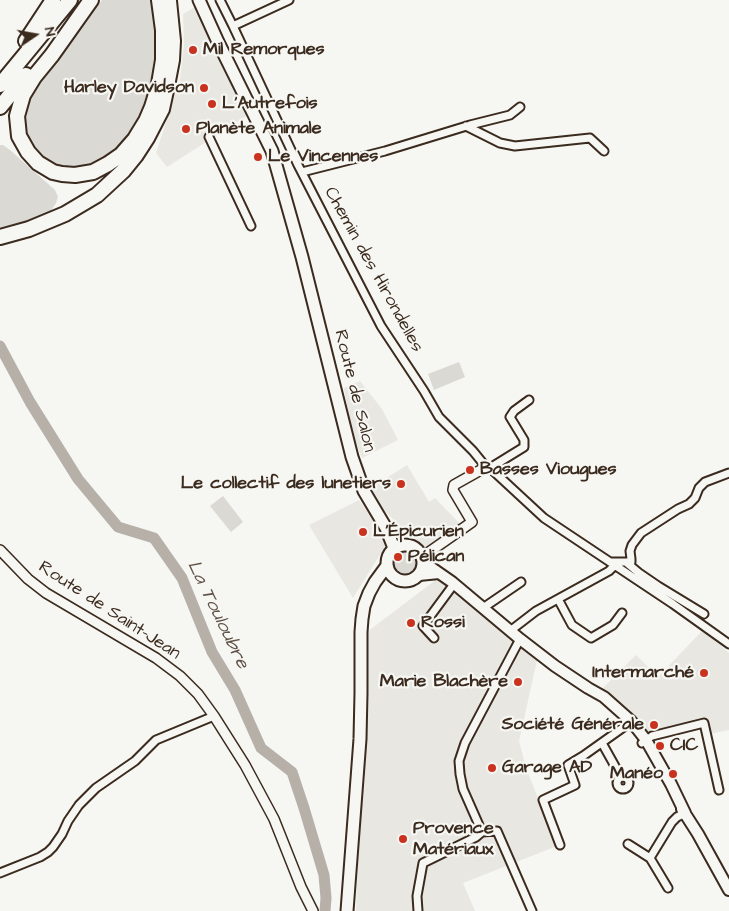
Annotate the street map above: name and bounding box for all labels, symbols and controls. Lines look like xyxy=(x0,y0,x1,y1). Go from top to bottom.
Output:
north arrow xyxy=(10,10,60,60)
text: N xyxy=(39,26,60,38)
place label: Mil Remorques xyxy=(203,39,324,61)
marker: Mil Remorques xyxy=(187,44,199,56)
place label: Harley Davidson xyxy=(64,77,194,99)
marker: Harley Davidson xyxy=(198,82,210,94)
place label: L'Autrefois xyxy=(222,93,318,115)
marker: L'Autrefois xyxy=(206,98,218,110)
place label: Planète Animale xyxy=(196,118,321,140)
marker: Planète Animale xyxy=(180,123,192,135)
place label: Le Vincennes xyxy=(268,146,378,168)
marker: Le Vincennes xyxy=(252,151,264,163)
street label: Chemin des Hirondelles xyxy=(319,184,427,356)
street label: Route de Salon xyxy=(328,328,380,454)
place label: Basses Viougues xyxy=(480,459,616,481)
marker: Basses Viougues xyxy=(464,464,476,476)
place label: Le collectif des lunetiers xyxy=(181,473,391,495)
marker: Le collectif des lunetiers xyxy=(395,478,407,490)
place label: L'Épicurien xyxy=(373,521,464,543)
marker: L'Épicurien xyxy=(357,526,369,538)
place label: Pélican xyxy=(408,546,464,568)
marker: Pélican xyxy=(392,551,404,563)
street label: Route de Saint-Jean xyxy=(34,557,184,665)
water label: La Touloubre xyxy=(181,557,253,673)
place label: Rossi xyxy=(421,612,465,634)
marker: Rossi xyxy=(405,617,417,629)
place label: Intermarché xyxy=(592,662,694,684)
marker: Intermarché xyxy=(698,667,710,679)
place label: Marie Blachère xyxy=(380,671,508,693)
marker: Marie Blachère xyxy=(512,676,524,688)
place label: Société Générale xyxy=(502,714,644,736)
marker: Société Générale xyxy=(648,719,660,731)
place label: CIC xyxy=(670,735,698,757)
marker: CIC xyxy=(654,740,666,752)
place label: Garage AD xyxy=(502,757,592,779)
marker: Garage AD xyxy=(486,762,498,774)
place label: Manéo xyxy=(610,763,663,785)
marker: Manéo xyxy=(667,768,679,780)
place label: Provence Matériaux xyxy=(413,818,494,861)
marker: Provence Matériaux xyxy=(397,833,409,845)

